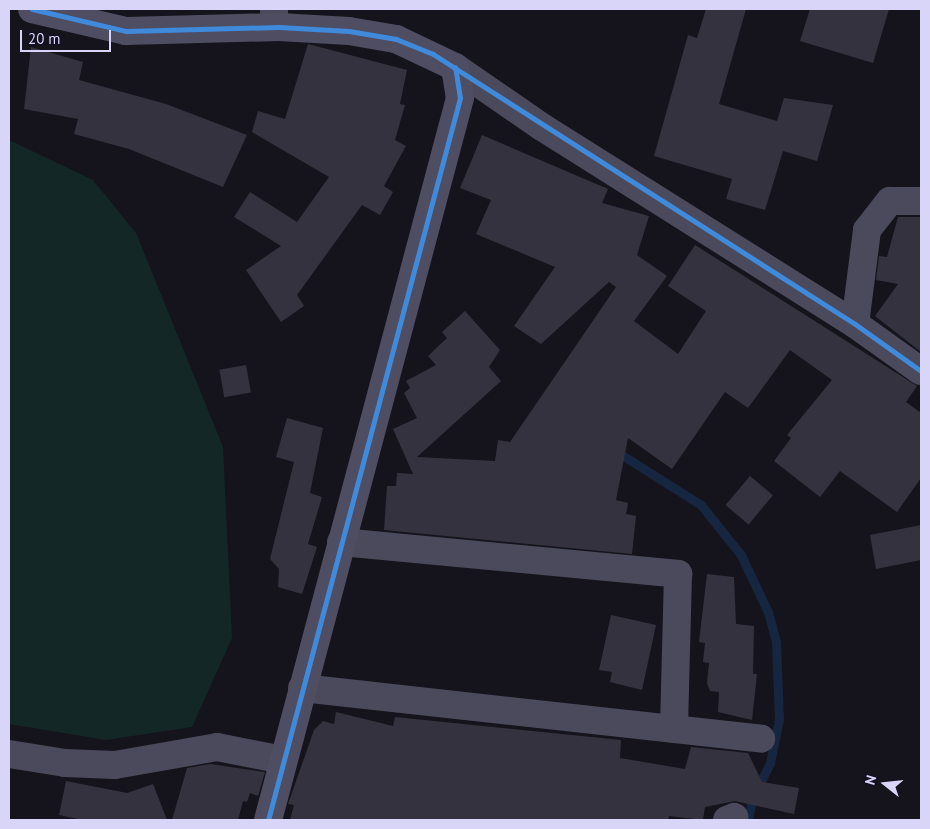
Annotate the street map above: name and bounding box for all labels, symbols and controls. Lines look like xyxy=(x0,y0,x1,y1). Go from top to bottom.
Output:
scale bar xyxy=(22,20,114,52)
text: 20 m xyxy=(28,29,61,48)
north arrow xyxy=(860,759,910,809)
text: N xyxy=(861,773,880,787)

